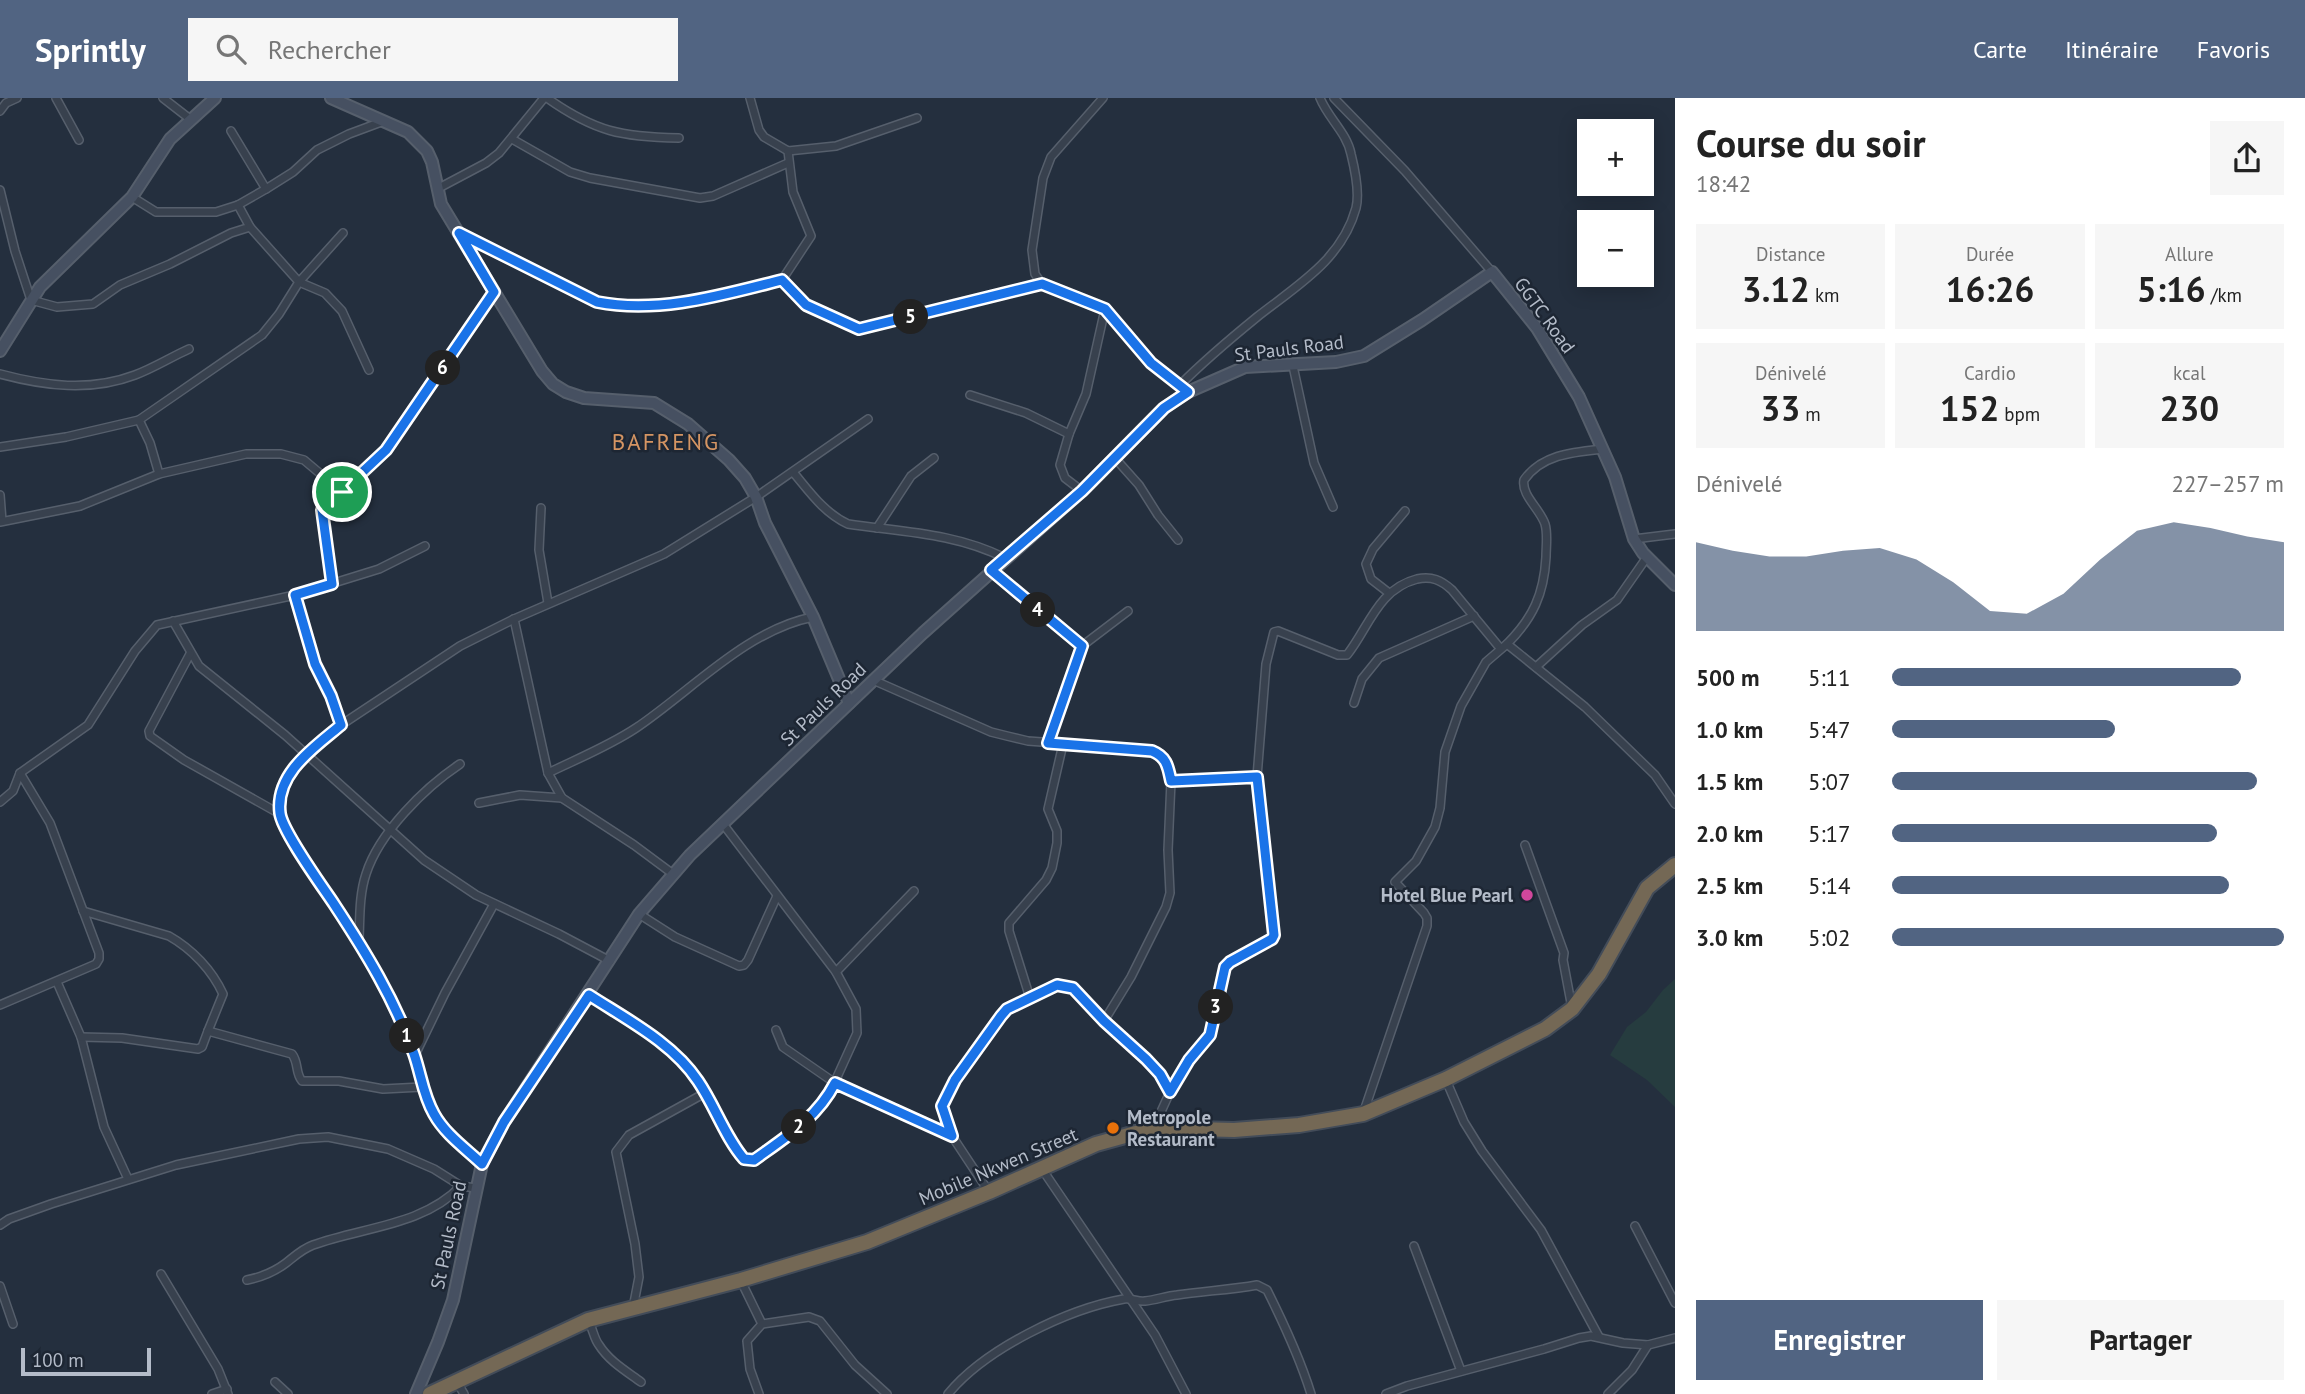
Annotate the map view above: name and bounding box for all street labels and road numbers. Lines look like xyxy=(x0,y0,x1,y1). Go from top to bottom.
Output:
street label: GGTC Road xyxy=(1509,272,1581,358)
street label: St Pauls Road xyxy=(1233,329,1345,367)
street label: St Pauls Road xyxy=(775,657,871,751)
street label: Mobile Nkwen Street xyxy=(915,1122,1081,1210)
street label: St Pauls Road xyxy=(425,1179,471,1291)

